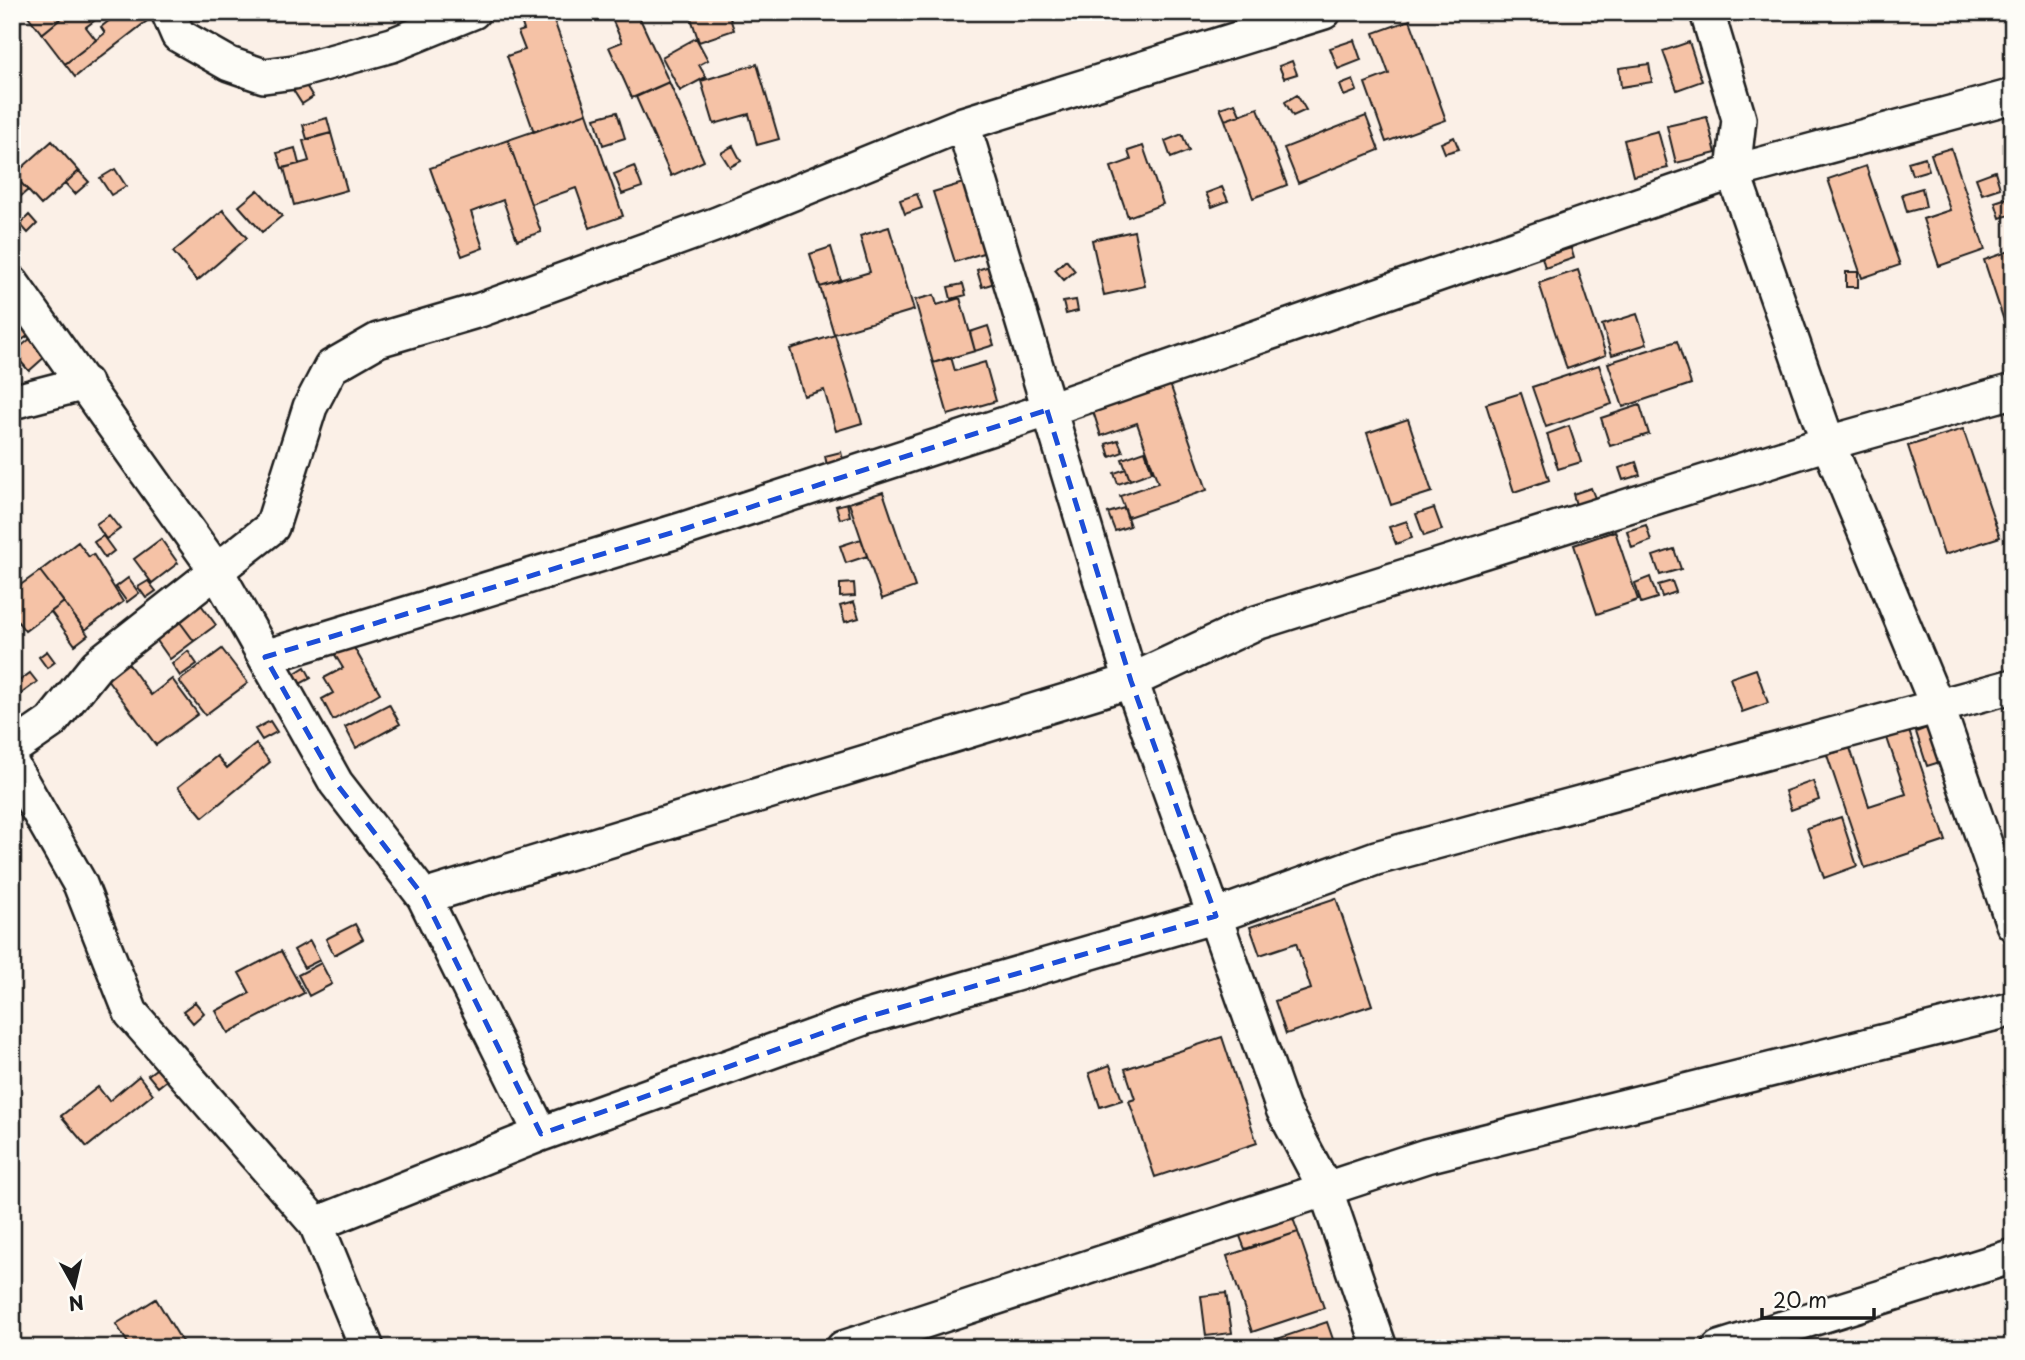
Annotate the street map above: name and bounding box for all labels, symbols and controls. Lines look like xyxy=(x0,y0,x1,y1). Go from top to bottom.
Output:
north arrow xyxy=(38,1252,108,1322)
scale bar xyxy=(1762,1276,1874,1320)
text: 20 m xyxy=(1773,1283,1827,1315)
text: N xyxy=(67,1289,86,1319)

